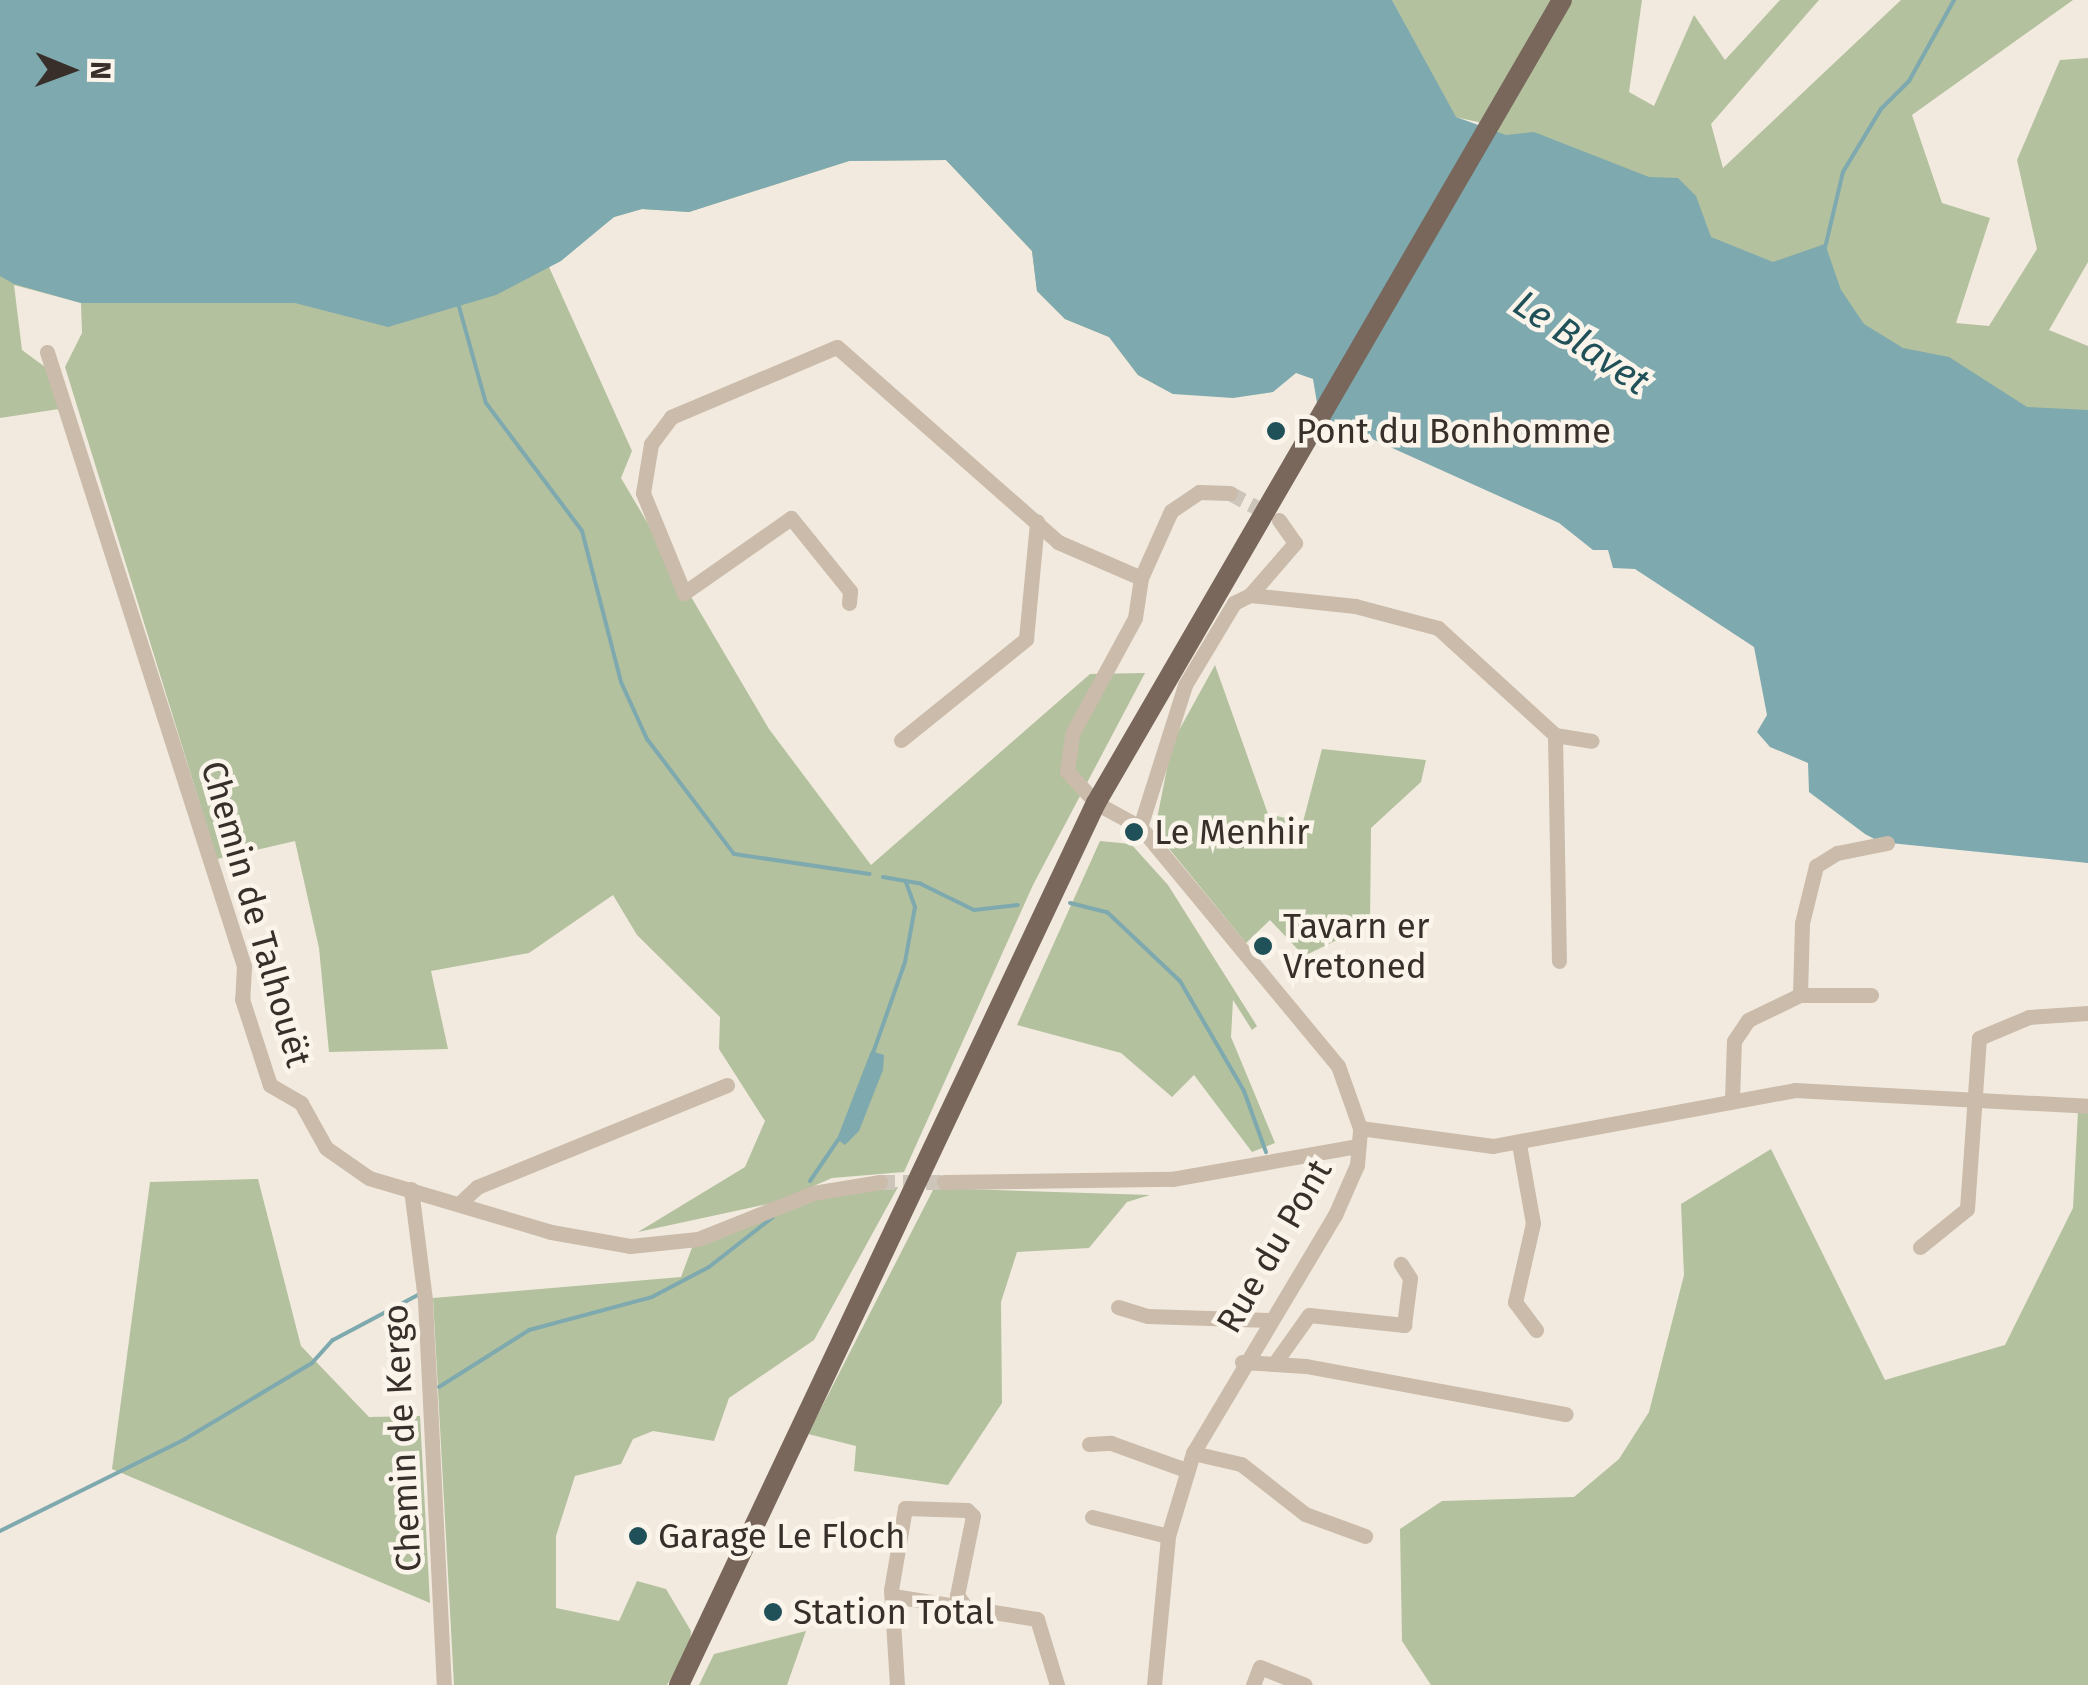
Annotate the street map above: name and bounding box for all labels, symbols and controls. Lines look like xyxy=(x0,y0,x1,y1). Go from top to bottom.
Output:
north arrow xyxy=(20,20,120,120)
text: N xyxy=(84,61,117,80)
water label: Le Blavet xyxy=(1505,281,1657,405)
place label: Pont du Bonhomme xyxy=(1296,410,1611,452)
marker: Pont du Bonhomme xyxy=(1265,420,1287,442)
street label: Chemin de Talhouët xyxy=(192,756,320,1072)
place label: Le Menhir xyxy=(1154,811,1310,853)
marker: Le Menhir xyxy=(1123,821,1145,843)
place label: Tavarn er Vretoned xyxy=(1283,905,1429,987)
marker: Tavarn er Vretoned xyxy=(1252,935,1274,957)
street label: Rue du Pont xyxy=(1207,1152,1341,1340)
street label: Chemin de Kergo xyxy=(374,1303,430,1573)
place label: Garage Le Floch xyxy=(658,1515,906,1557)
marker: Garage Le Floch xyxy=(627,1525,649,1547)
place label: Station Total xyxy=(793,1591,994,1633)
marker: Station Total xyxy=(762,1601,784,1623)

